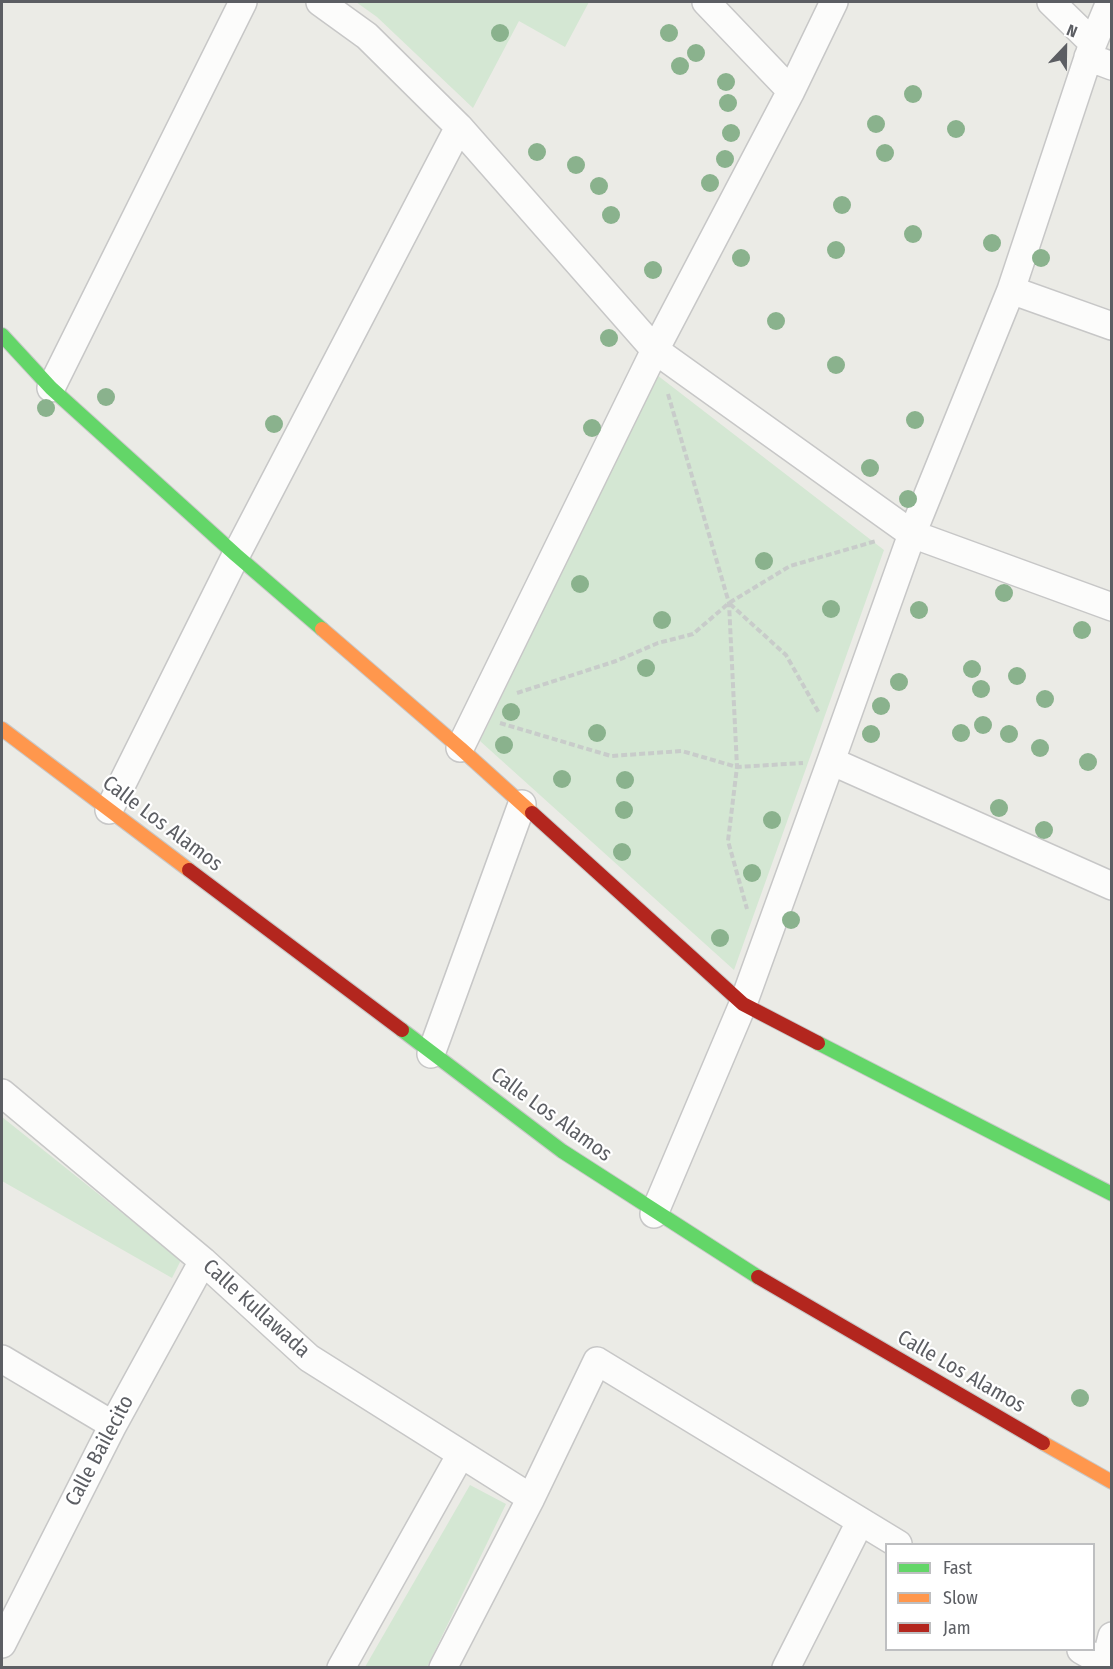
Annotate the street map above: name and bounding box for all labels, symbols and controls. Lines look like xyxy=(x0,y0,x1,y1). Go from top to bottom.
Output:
north arrow xyxy=(1035,18,1095,78)
text: N xyxy=(1064,20,1080,41)
street label: Calle Los Alamos xyxy=(97,771,227,877)
street label: Calle Los Alamos xyxy=(486,1063,616,1167)
street label: Calle Kullawada xyxy=(197,1254,315,1364)
street label: Calle Los Alamos xyxy=(893,1325,1029,1419)
street label: Calle Bailecito xyxy=(60,1391,140,1511)
legend xyxy=(885,1543,1095,1651)
text: Fast xyxy=(943,1557,972,1579)
text: Slow xyxy=(943,1587,978,1609)
text: Jam xyxy=(943,1617,971,1639)

